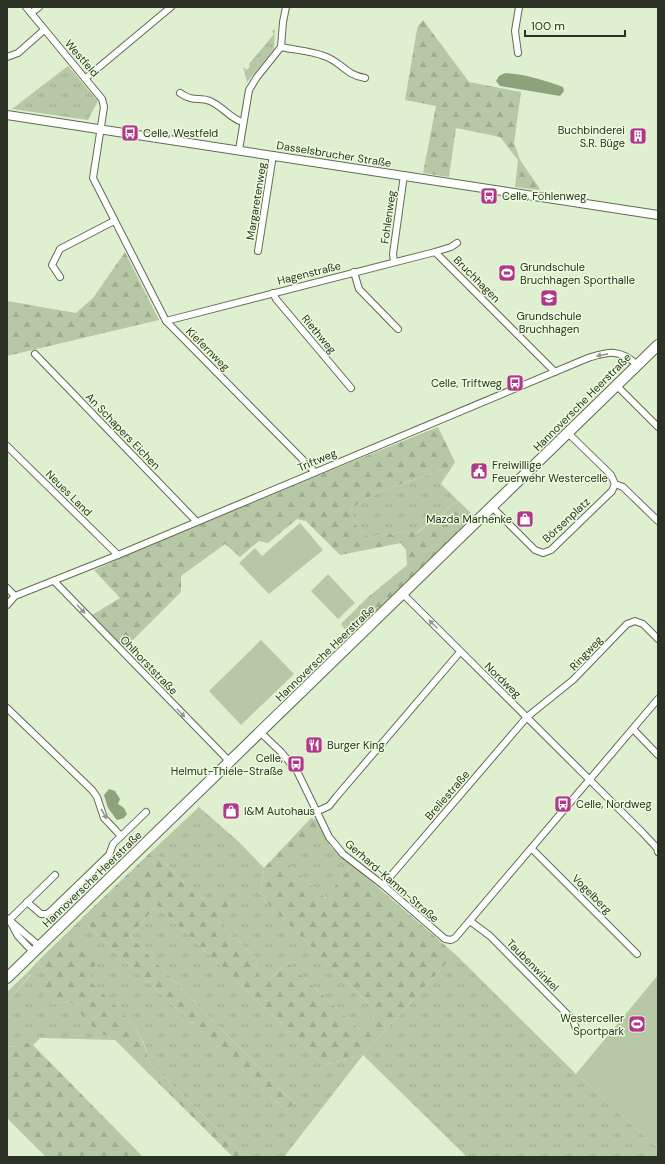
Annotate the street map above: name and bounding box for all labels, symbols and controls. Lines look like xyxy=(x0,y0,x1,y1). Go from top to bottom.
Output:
scale bar xyxy=(525,12,625,38)
text: 100 m xyxy=(531,18,565,34)
street label: Westfeld xyxy=(62,36,102,80)
bus stop icon: Celle, Westfeld xyxy=(120,123,140,143)
place label: Buchbinderei S.R. Büge xyxy=(558,123,625,150)
place label: Celle, Westfeld xyxy=(143,126,218,140)
building icon: Buchbinderei S.R. Büge xyxy=(628,126,648,146)
street label: Dasselsbrucher Straße xyxy=(276,138,392,170)
street label: Margaretenweg xyxy=(243,161,269,241)
bus stop icon: Celle, Fohlenweg xyxy=(479,186,499,206)
street label: Fohlenweg xyxy=(377,189,399,245)
place label: Celle, Fohlenweg xyxy=(502,189,586,203)
street label: Bruchhagen xyxy=(451,253,503,305)
street label: Hagenstraße xyxy=(276,258,342,288)
place label: Grundschule Bruchhagen Sporthalle xyxy=(520,260,635,287)
sports icon: Grundschule Bruchhagen Sporthalle xyxy=(497,263,517,283)
school or university icon: Grundschule Bruchhagen xyxy=(539,288,559,308)
place label: Grundschule Bruchhagen xyxy=(516,309,582,336)
street label: Riethweg xyxy=(299,312,339,356)
street label: Kiefernweg xyxy=(183,324,233,374)
street label: Hannoversche Heerstraße xyxy=(530,350,634,454)
one-way arrow xyxy=(596,352,608,358)
bus stop icon: Celle, Triftweg xyxy=(505,373,525,393)
place label: Celle, Triftweg xyxy=(431,376,502,390)
street label: An Schapers Eichen xyxy=(83,390,163,472)
street label: Triftweg xyxy=(295,446,339,474)
place label: Freiwillige Feuerwehr Westercelle xyxy=(492,458,608,485)
public building icon: Freiwillige Feuerwehr Westercelle xyxy=(469,461,489,481)
street label: Neues Land xyxy=(43,467,95,519)
street label: Börsenplatz xyxy=(539,494,593,546)
shop icon: Mazda Marhenke xyxy=(515,509,535,529)
place label: Mazda Marhenke xyxy=(426,512,512,526)
street label: Hannoversche Heerstraße xyxy=(272,602,378,704)
one-way arrow xyxy=(76,604,86,614)
one-way arrow xyxy=(428,619,437,629)
street label: Ohlhorststraße xyxy=(117,633,181,697)
street label: Ringweg xyxy=(566,633,606,673)
street label: Nordweg xyxy=(482,659,524,701)
one-way arrow xyxy=(177,708,186,718)
restaurant icon: Burger King xyxy=(304,735,324,755)
place label: Burger King xyxy=(327,738,385,752)
place label: Celle, Helmut-Thiele-Straße xyxy=(171,751,283,778)
bus stop icon: Celle, Helmut-Thiele-Straße xyxy=(286,754,306,774)
street label: Breliestraße xyxy=(422,767,472,823)
bus stop icon: Celle, Nordweg xyxy=(553,794,573,814)
place label: Celle, Nordweg xyxy=(576,797,652,811)
shop icon: I&M Autohaus xyxy=(221,801,241,821)
place label: I&M Autohaus xyxy=(244,804,315,818)
one-way arrow xyxy=(100,808,107,820)
street label: Hannoversche Heerstraße xyxy=(39,828,145,930)
street label: Gerhard-Kamm-Straße xyxy=(342,837,442,925)
street label: Vogelberg xyxy=(569,871,615,917)
street label: Taubenwinkel xyxy=(504,936,562,994)
place label: Westerceller Sportpark xyxy=(560,1011,624,1038)
sports icon: Westerceller Sportpark xyxy=(627,1014,647,1034)

